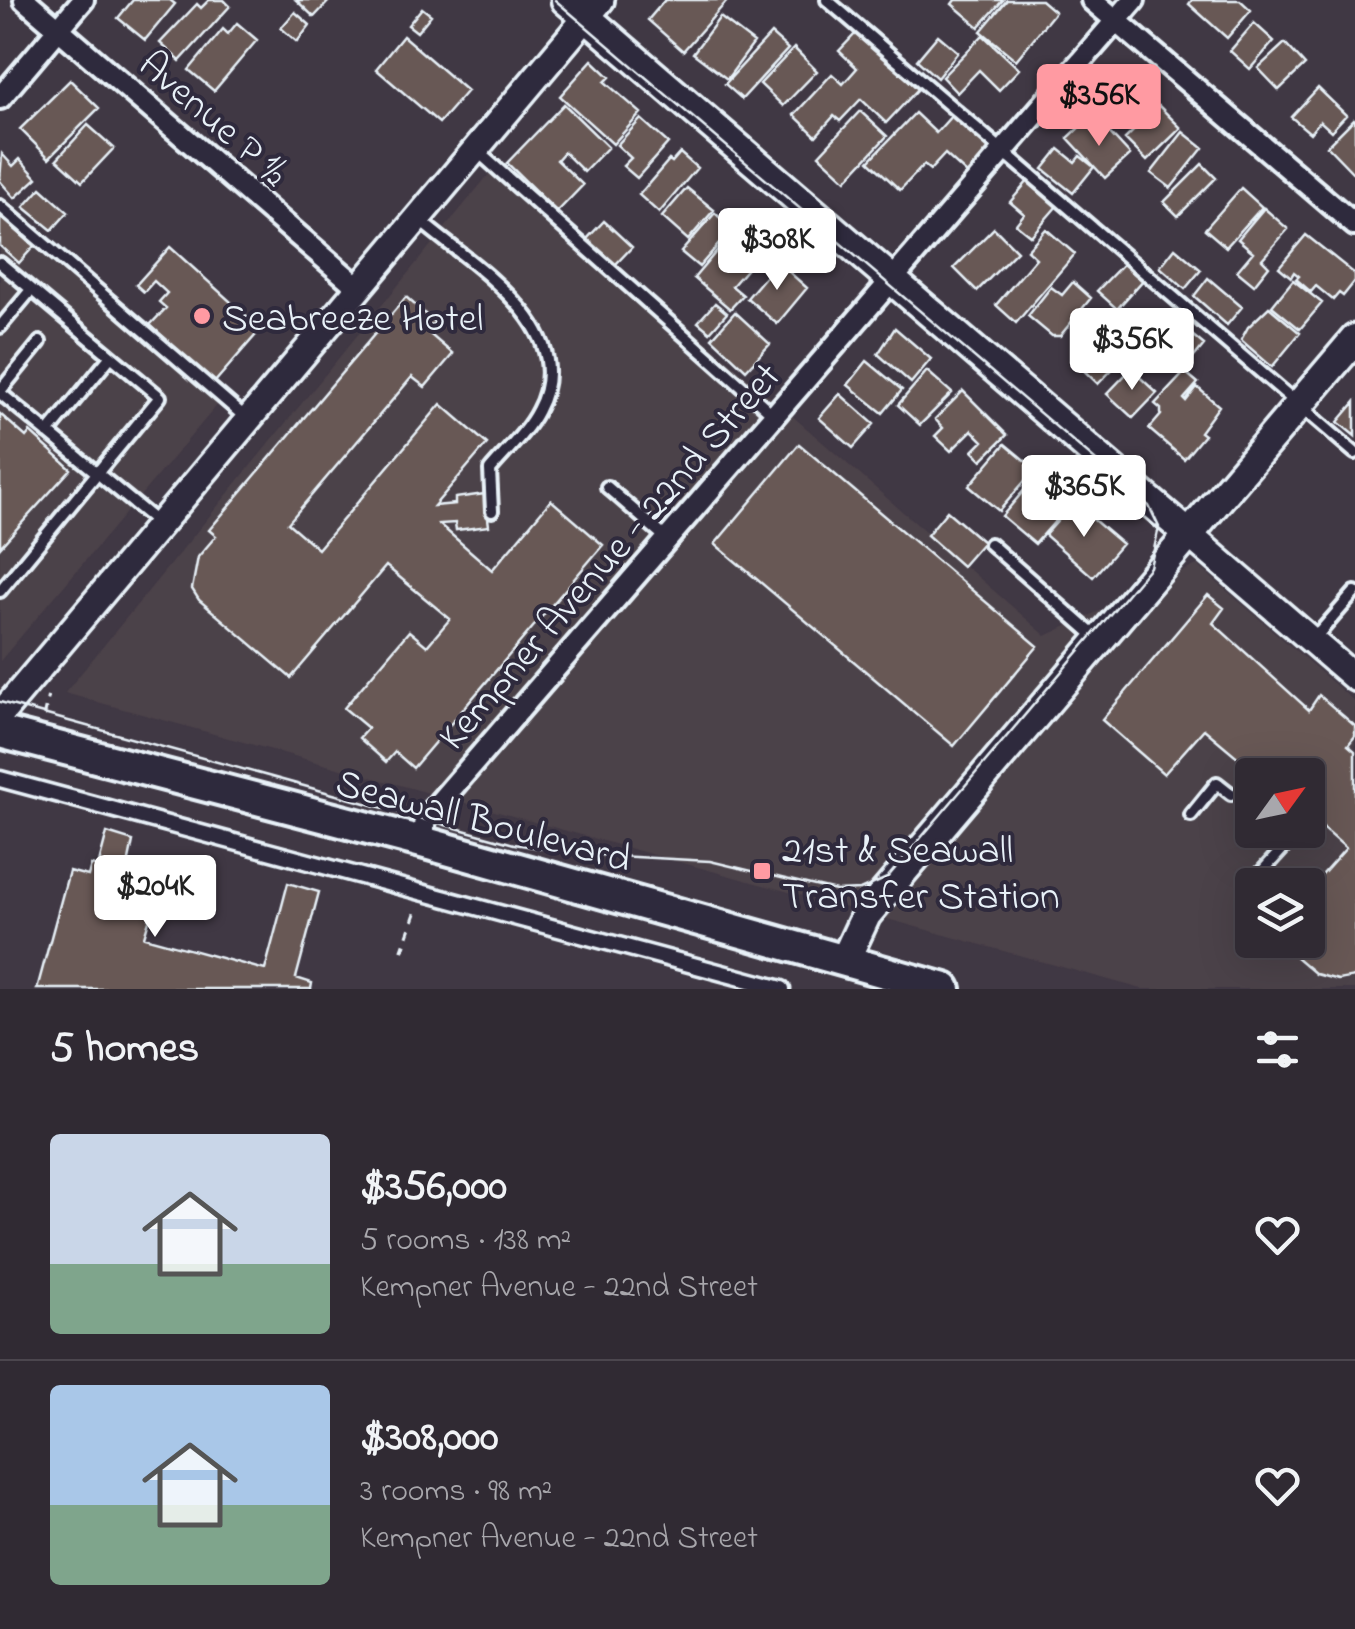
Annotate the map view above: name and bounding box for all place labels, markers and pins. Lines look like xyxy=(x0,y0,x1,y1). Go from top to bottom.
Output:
pin: $356K xyxy=(1029,64,1169,149)
pin: $308K xyxy=(707,208,847,293)
place label: Seabreeze Hotel xyxy=(222,291,483,350)
marker: Seabreeze Hotel xyxy=(191,305,213,327)
pin: $356K xyxy=(1062,308,1202,393)
pin: $365K xyxy=(1014,455,1154,540)
place label: 21st & Seawall Transfer Station xyxy=(782,823,1060,928)
pin: $204K xyxy=(85,855,225,940)
marker: 21st & Seawall Transfer Station xyxy=(751,860,773,882)

